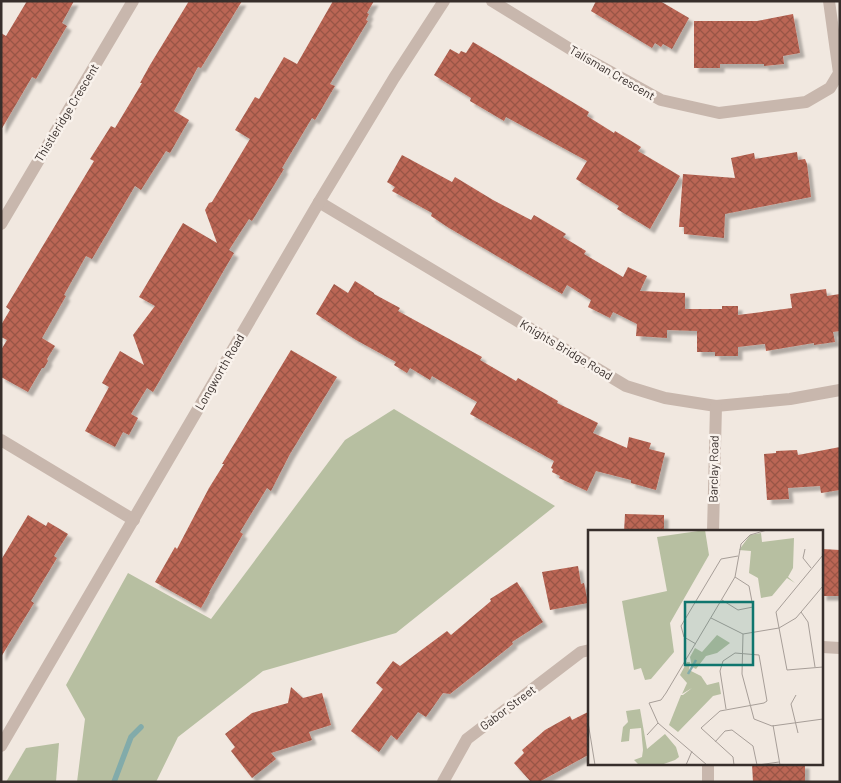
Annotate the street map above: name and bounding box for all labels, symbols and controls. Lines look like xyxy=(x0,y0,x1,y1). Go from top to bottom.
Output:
street label: Talisman Crescent xyxy=(567,42,658,102)
street label: Thistleridge Crescent xyxy=(31,61,101,164)
street label: Knights Bridge Road xyxy=(518,316,615,382)
street label: Longworth Road xyxy=(192,331,247,412)
street label: Barclay Road xyxy=(705,435,721,503)
inset map xyxy=(588,530,824,766)
street label: Gabor Street xyxy=(477,682,538,733)

